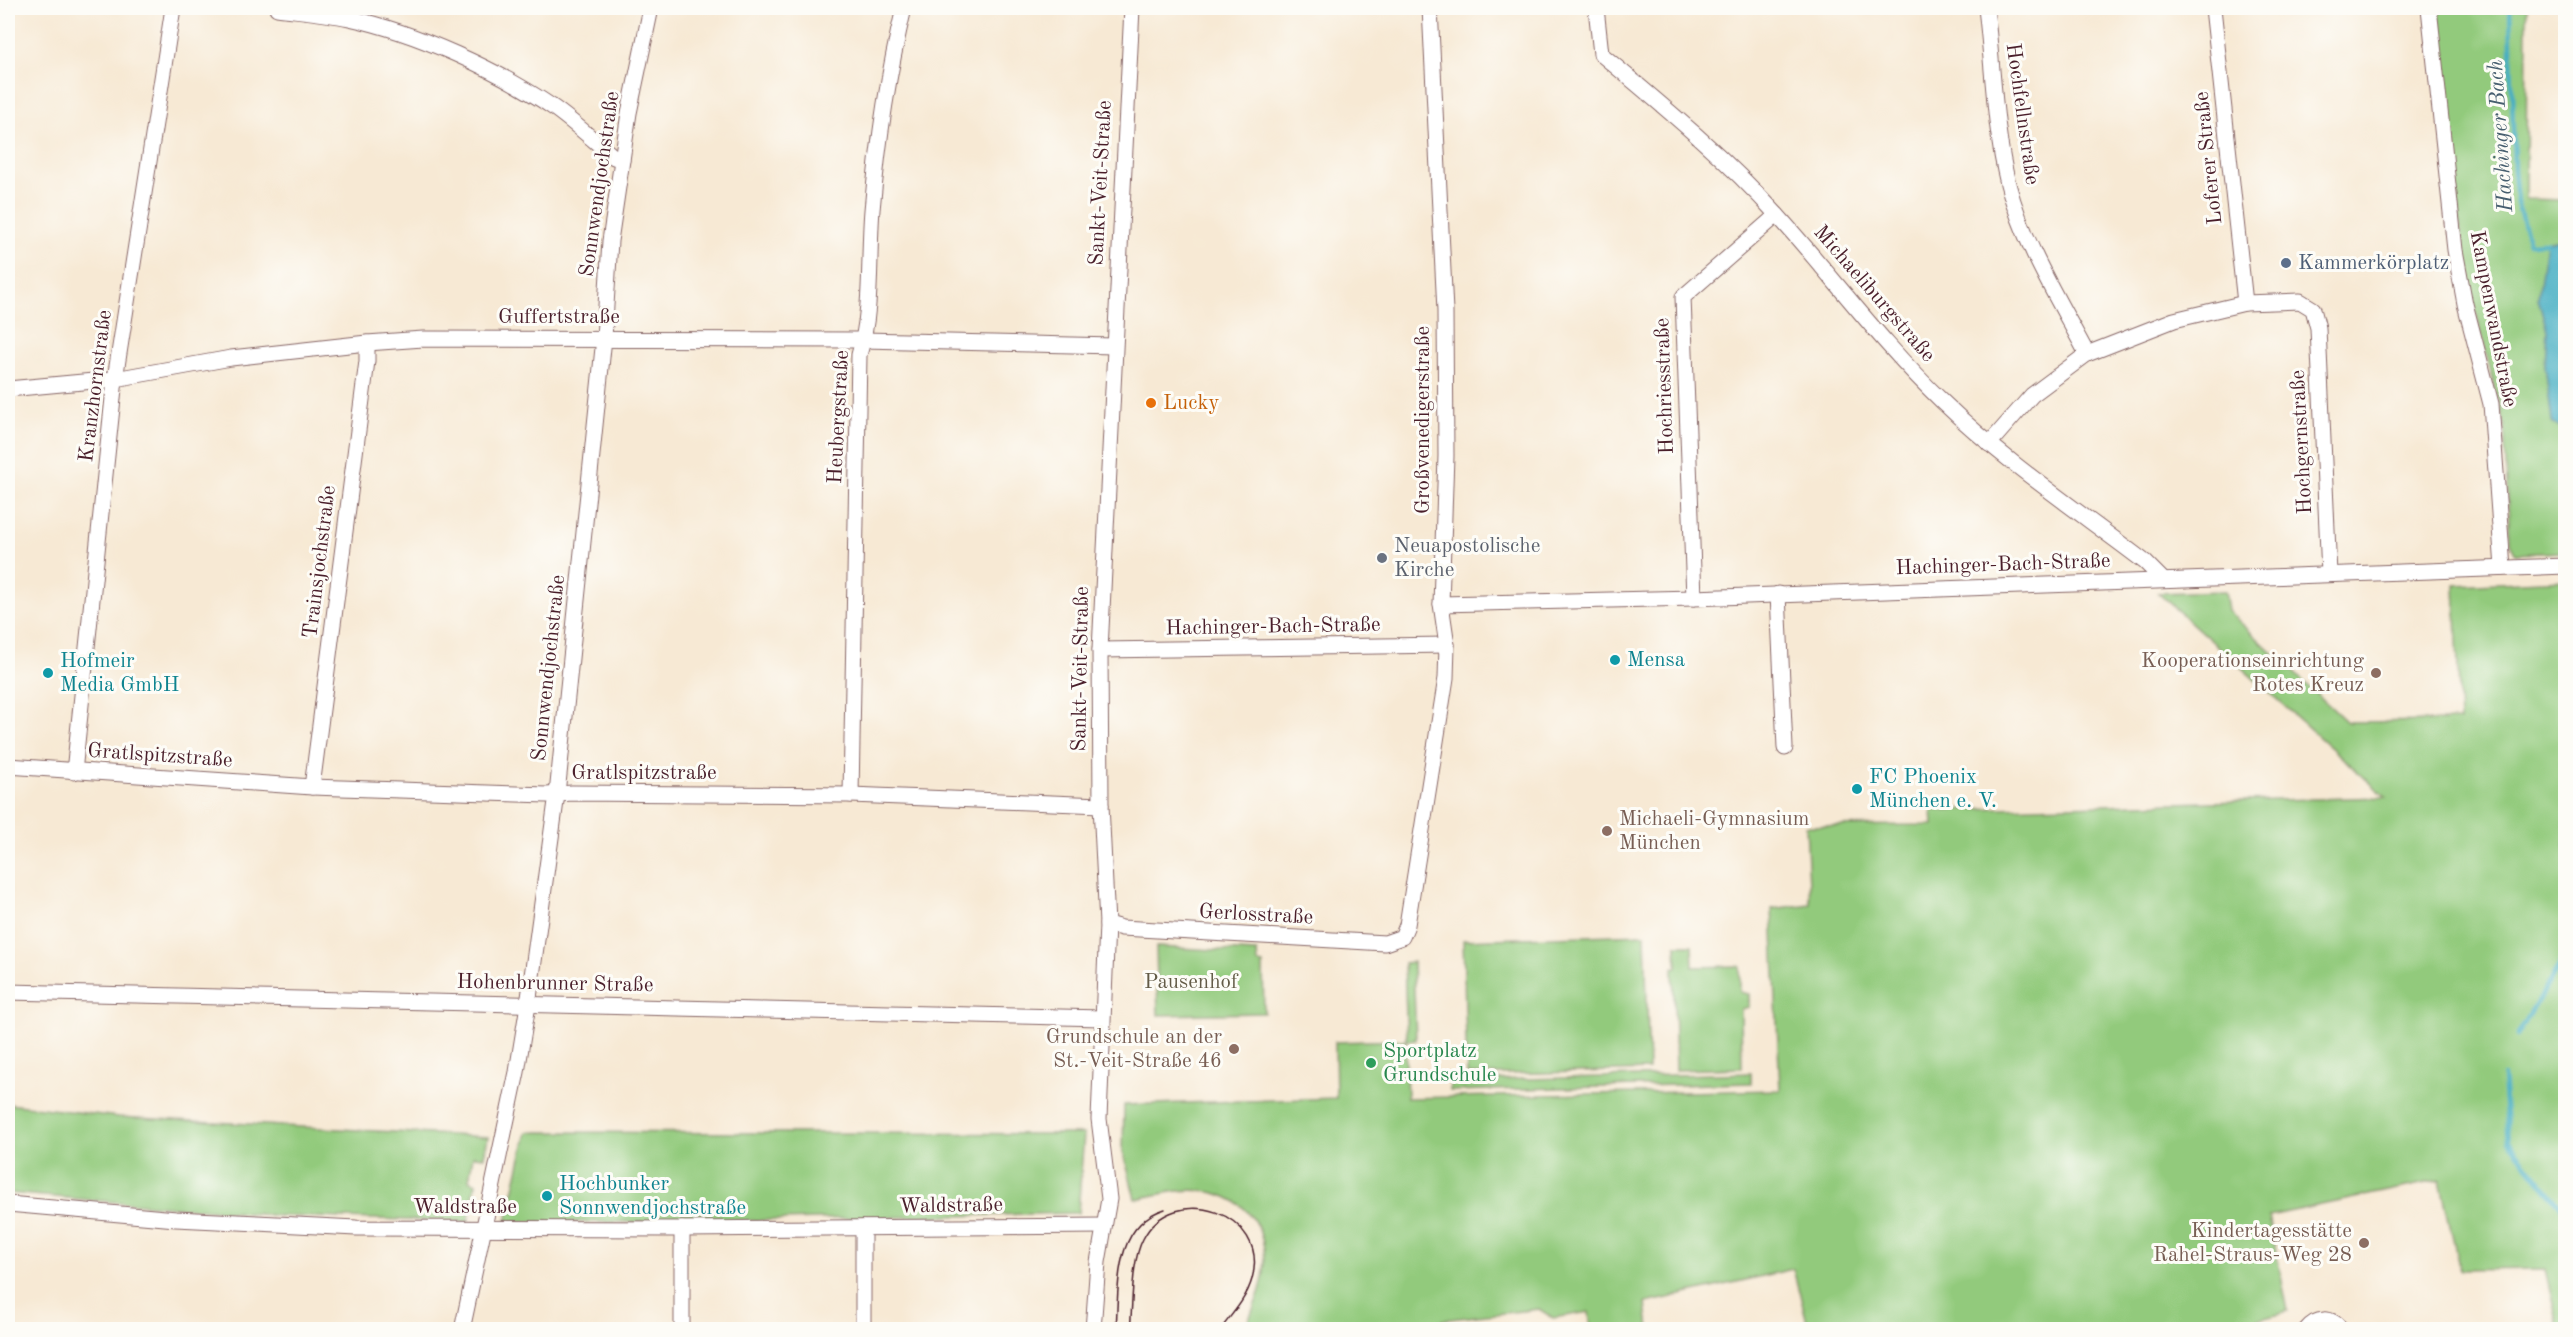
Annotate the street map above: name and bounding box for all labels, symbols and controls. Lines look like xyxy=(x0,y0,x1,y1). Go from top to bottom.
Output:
street label: Hochfellnstraße xyxy=(2002,42,2042,186)
water label: Hachinger Bach xyxy=(2485,59,2517,214)
street label: Sonnwendjochstraße xyxy=(577,90,623,278)
street label: Loferer Straße xyxy=(2192,90,2226,226)
street label: Sankt-Veit-Straße xyxy=(1086,100,1116,266)
street label: Michaeliburgstraße xyxy=(1809,222,1939,366)
street label: Kampenwandstraße xyxy=(2466,229,2520,409)
place label: Kammerkörplatz xyxy=(2298,253,2449,274)
marker: Kammerkörplatz xyxy=(2279,256,2293,270)
street label: Guffertstraße xyxy=(498,307,620,328)
street label: Kranzhornstraße xyxy=(76,309,116,463)
street label: Hochriesstraße xyxy=(1652,317,1678,455)
street label: Großvenedigerstraße xyxy=(1413,326,1434,514)
street label: Heubergstraße xyxy=(825,350,853,484)
street label: Hochgernstraße xyxy=(2288,369,2316,515)
place label: Lucky xyxy=(1163,393,1220,414)
marker: Lucky xyxy=(1144,396,1158,410)
street label: Trainsjochstraße xyxy=(300,484,340,640)
place label: Neuapostolische Kirche xyxy=(1394,536,1540,581)
marker: Neuapostolische Kirche xyxy=(1375,551,1389,565)
street label: Hachinger-Bach-Straße xyxy=(1895,551,2111,579)
street label: Sonnwendjochstraße xyxy=(529,574,569,762)
street label: Sankt-Veit-Straße xyxy=(1069,586,1093,752)
street label: Hachinger-Bach-Straße xyxy=(1165,615,1381,639)
place label: Mensa xyxy=(1627,650,1685,671)
place label: Hofmeir Media GmbH xyxy=(60,651,179,696)
place label: Kooperationseinrichtung Rotes Kreuz xyxy=(2141,651,2365,696)
marker: Mensa xyxy=(1608,653,1622,667)
marker: Hofmeir Media GmbH xyxy=(41,666,55,680)
marker: Kooperationseinrichtung Rotes Kreuz xyxy=(2369,666,2383,680)
street label: Gratlspitzstraße xyxy=(87,740,233,772)
street label: Gratlspitzstraße xyxy=(571,763,717,784)
place label: FC Phoenix München e. V. xyxy=(1869,767,1997,812)
marker: FC Phoenix München e. V. xyxy=(1850,782,1864,796)
place label: Michaeli-Gymnasium München xyxy=(1619,809,1809,854)
marker: Michaeli-Gymnasium München xyxy=(1600,824,1614,838)
street label: Gerlosstraße xyxy=(1198,902,1314,928)
street label: Hohenbrunner Straße xyxy=(456,972,654,996)
park label: Pausenhof xyxy=(1144,972,1239,993)
place label: Grundschule an der St.-Veit-Straße 46 xyxy=(1046,1027,1222,1072)
place label: Sportplatz Grundschule xyxy=(1383,1041,1496,1086)
marker: Grundschule an der St.-Veit-Straße 46 xyxy=(1227,1042,1241,1056)
marker: Sportplatz Grundschule xyxy=(1364,1056,1378,1070)
place label: Hochbunker Sonnwendjochstraße xyxy=(559,1174,746,1219)
marker: Hochbunker Sonnwendjochstraße xyxy=(540,1189,554,1203)
street label: Waldstraße xyxy=(899,1195,1003,1217)
street label: Waldstraße xyxy=(413,1197,517,1218)
place label: Kindertagesstätte Rahel-Straus-Weg 28 xyxy=(2153,1221,2352,1266)
marker: Kindertagesstätte Rahel-Straus-Weg 28 xyxy=(2357,1236,2371,1250)

